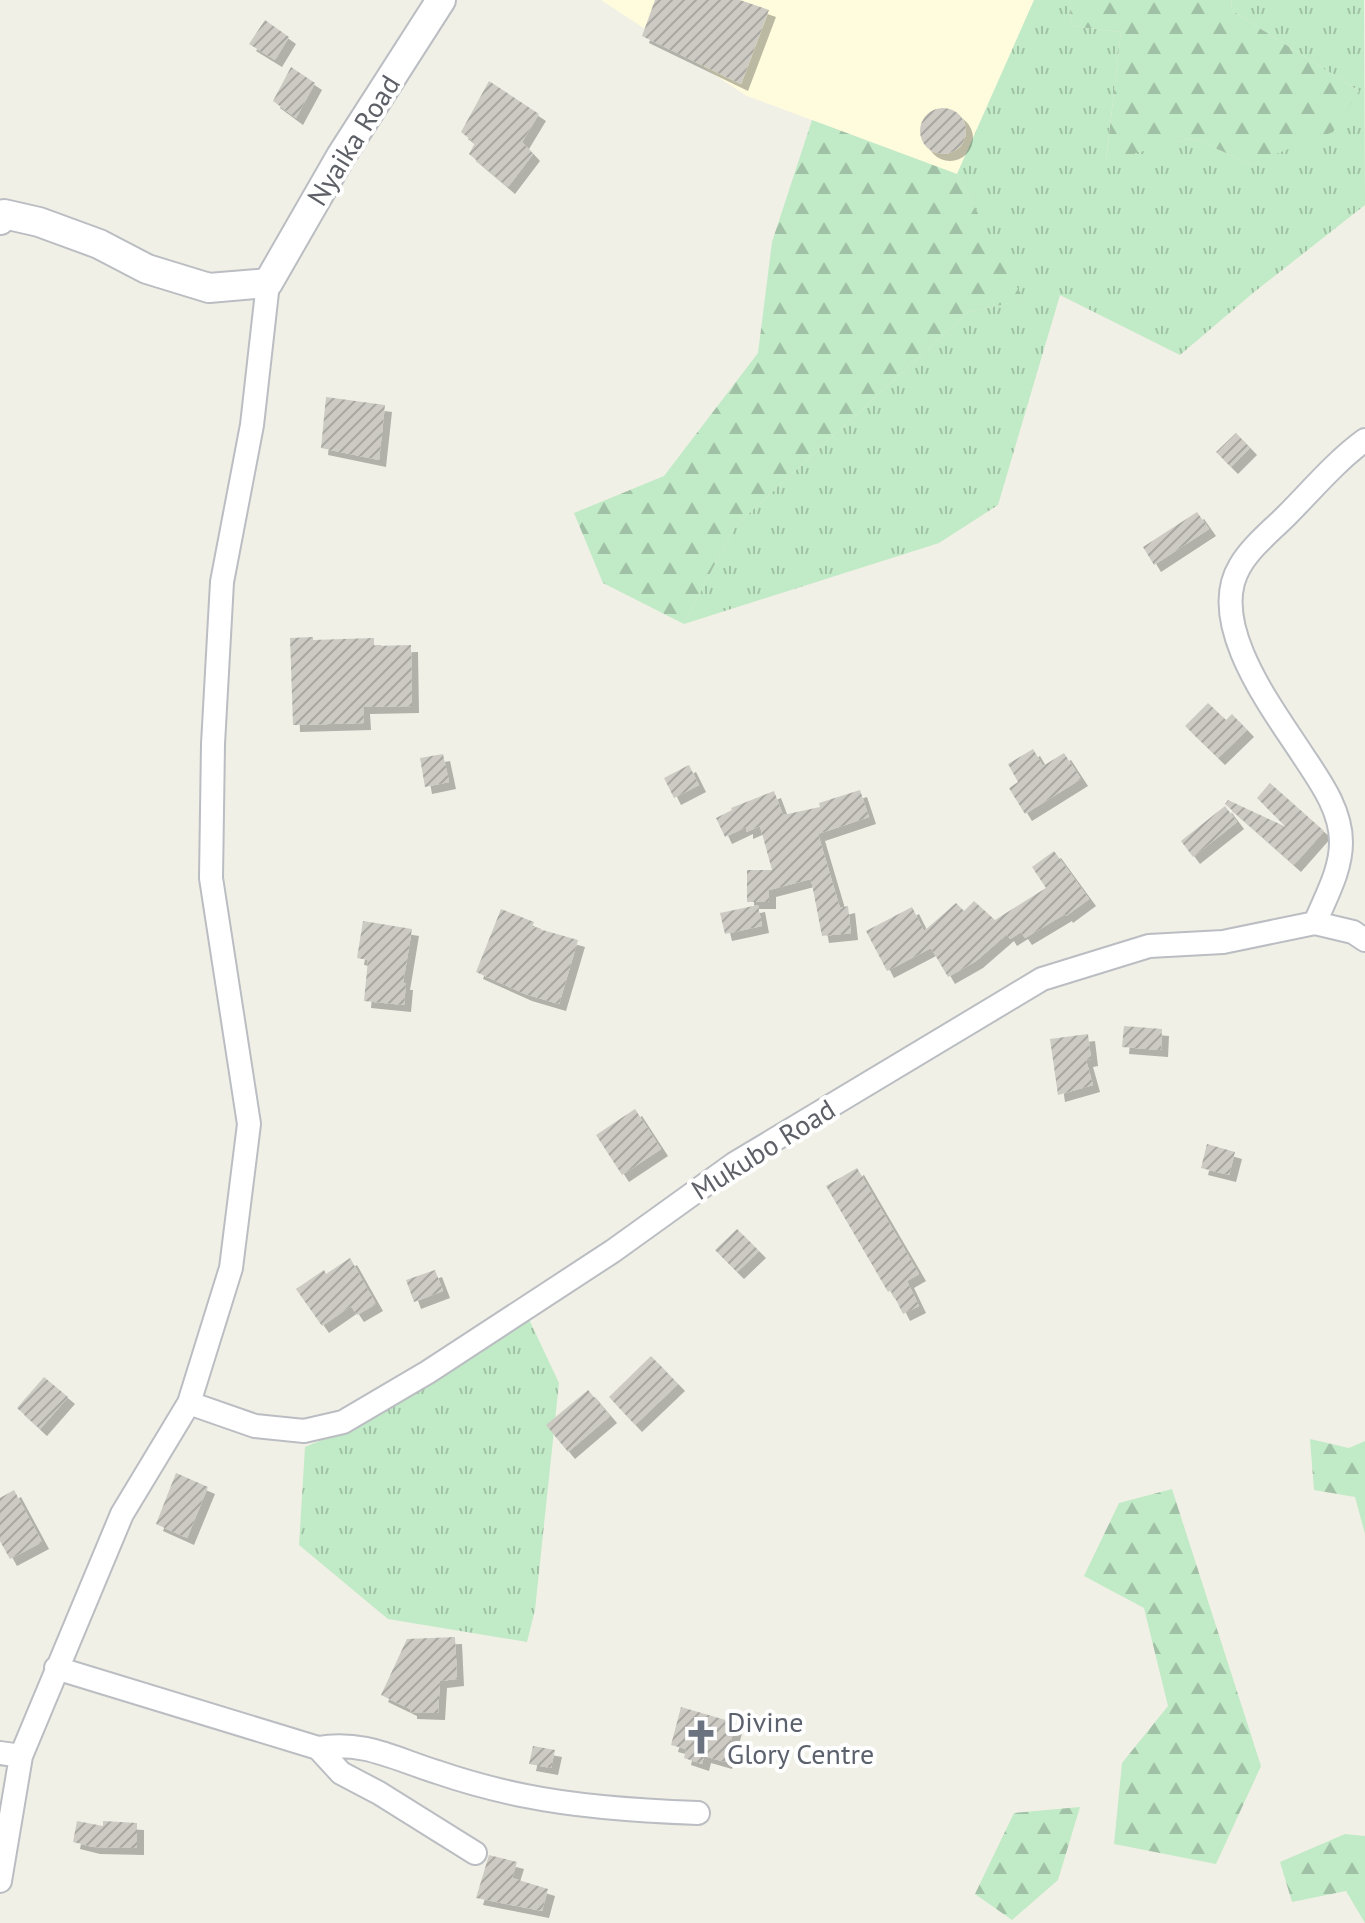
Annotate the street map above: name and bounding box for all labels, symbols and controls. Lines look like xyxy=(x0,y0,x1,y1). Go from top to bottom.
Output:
street label: Nyaika Road xyxy=(298,68,408,212)
street label: Mukubo Road xyxy=(684,1090,842,1208)
place label: Divine Glory Centre xyxy=(727,1703,874,1772)
church icon: Divine Glory Centre xyxy=(682,1718,720,1756)

